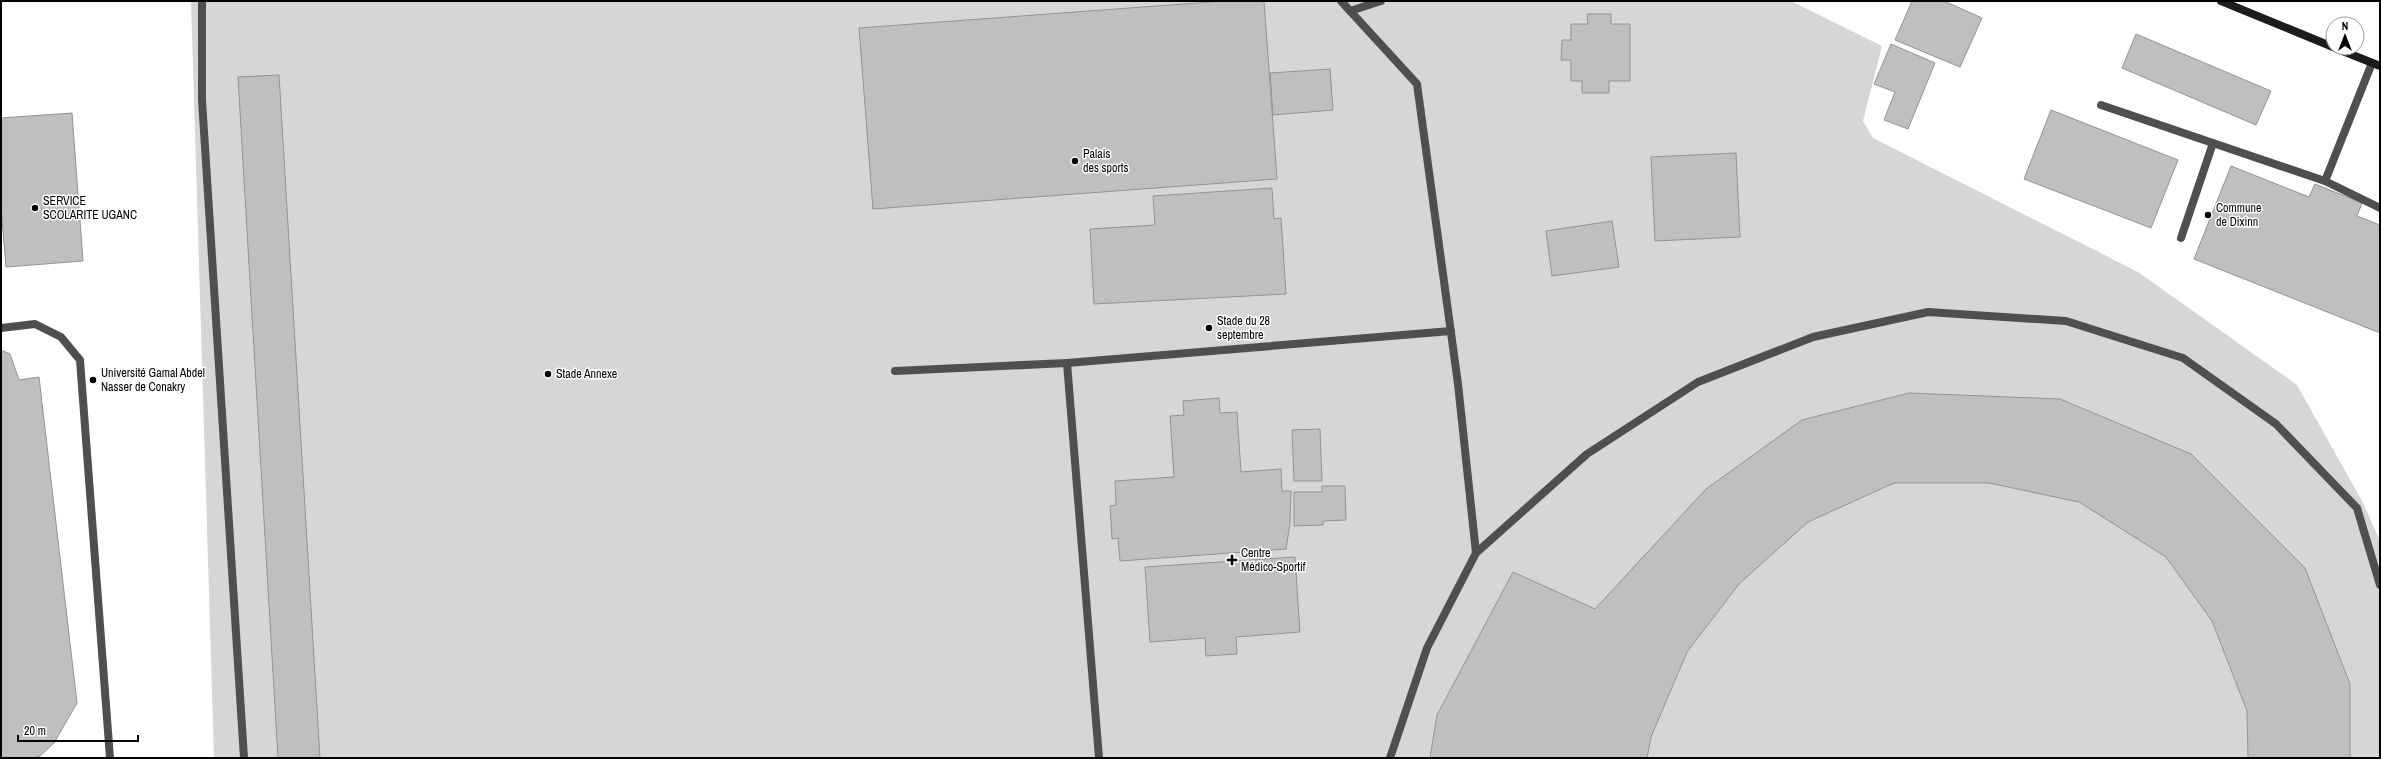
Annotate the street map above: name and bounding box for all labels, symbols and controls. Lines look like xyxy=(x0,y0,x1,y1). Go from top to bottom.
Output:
north arrow xyxy=(2325,16,2365,56)
text: N xyxy=(2342,19,2348,33)
place label: Palais des sports xyxy=(1083,146,1128,176)
marker: Palais des sports xyxy=(1070,156,1080,166)
place label: SERVICE SCOLARITE UGANC xyxy=(43,193,137,223)
place label: Commune de Dixinn xyxy=(2216,200,2261,230)
marker: SERVICE SCOLARITE UGANC xyxy=(30,203,40,213)
marker: Commune de Dixinn xyxy=(2203,210,2213,220)
place label: Stade du 28 septembre xyxy=(1217,313,1270,343)
marker: Stade du 28 septembre xyxy=(1204,323,1214,333)
place label: Université Gamal Abdel Nasser de Conakry xyxy=(101,365,205,395)
place label: Stade Annexe xyxy=(556,366,617,382)
marker: Stade Annexe xyxy=(543,369,553,379)
marker: Université Gamal Abdel Nasser de Conakry xyxy=(88,375,98,385)
place label: Centre Médico-Sportif xyxy=(1241,545,1306,575)
marker: Centre Médico-Sportif xyxy=(1226,554,1238,566)
scale bar xyxy=(18,717,138,743)
text: 20 m xyxy=(24,723,46,739)

